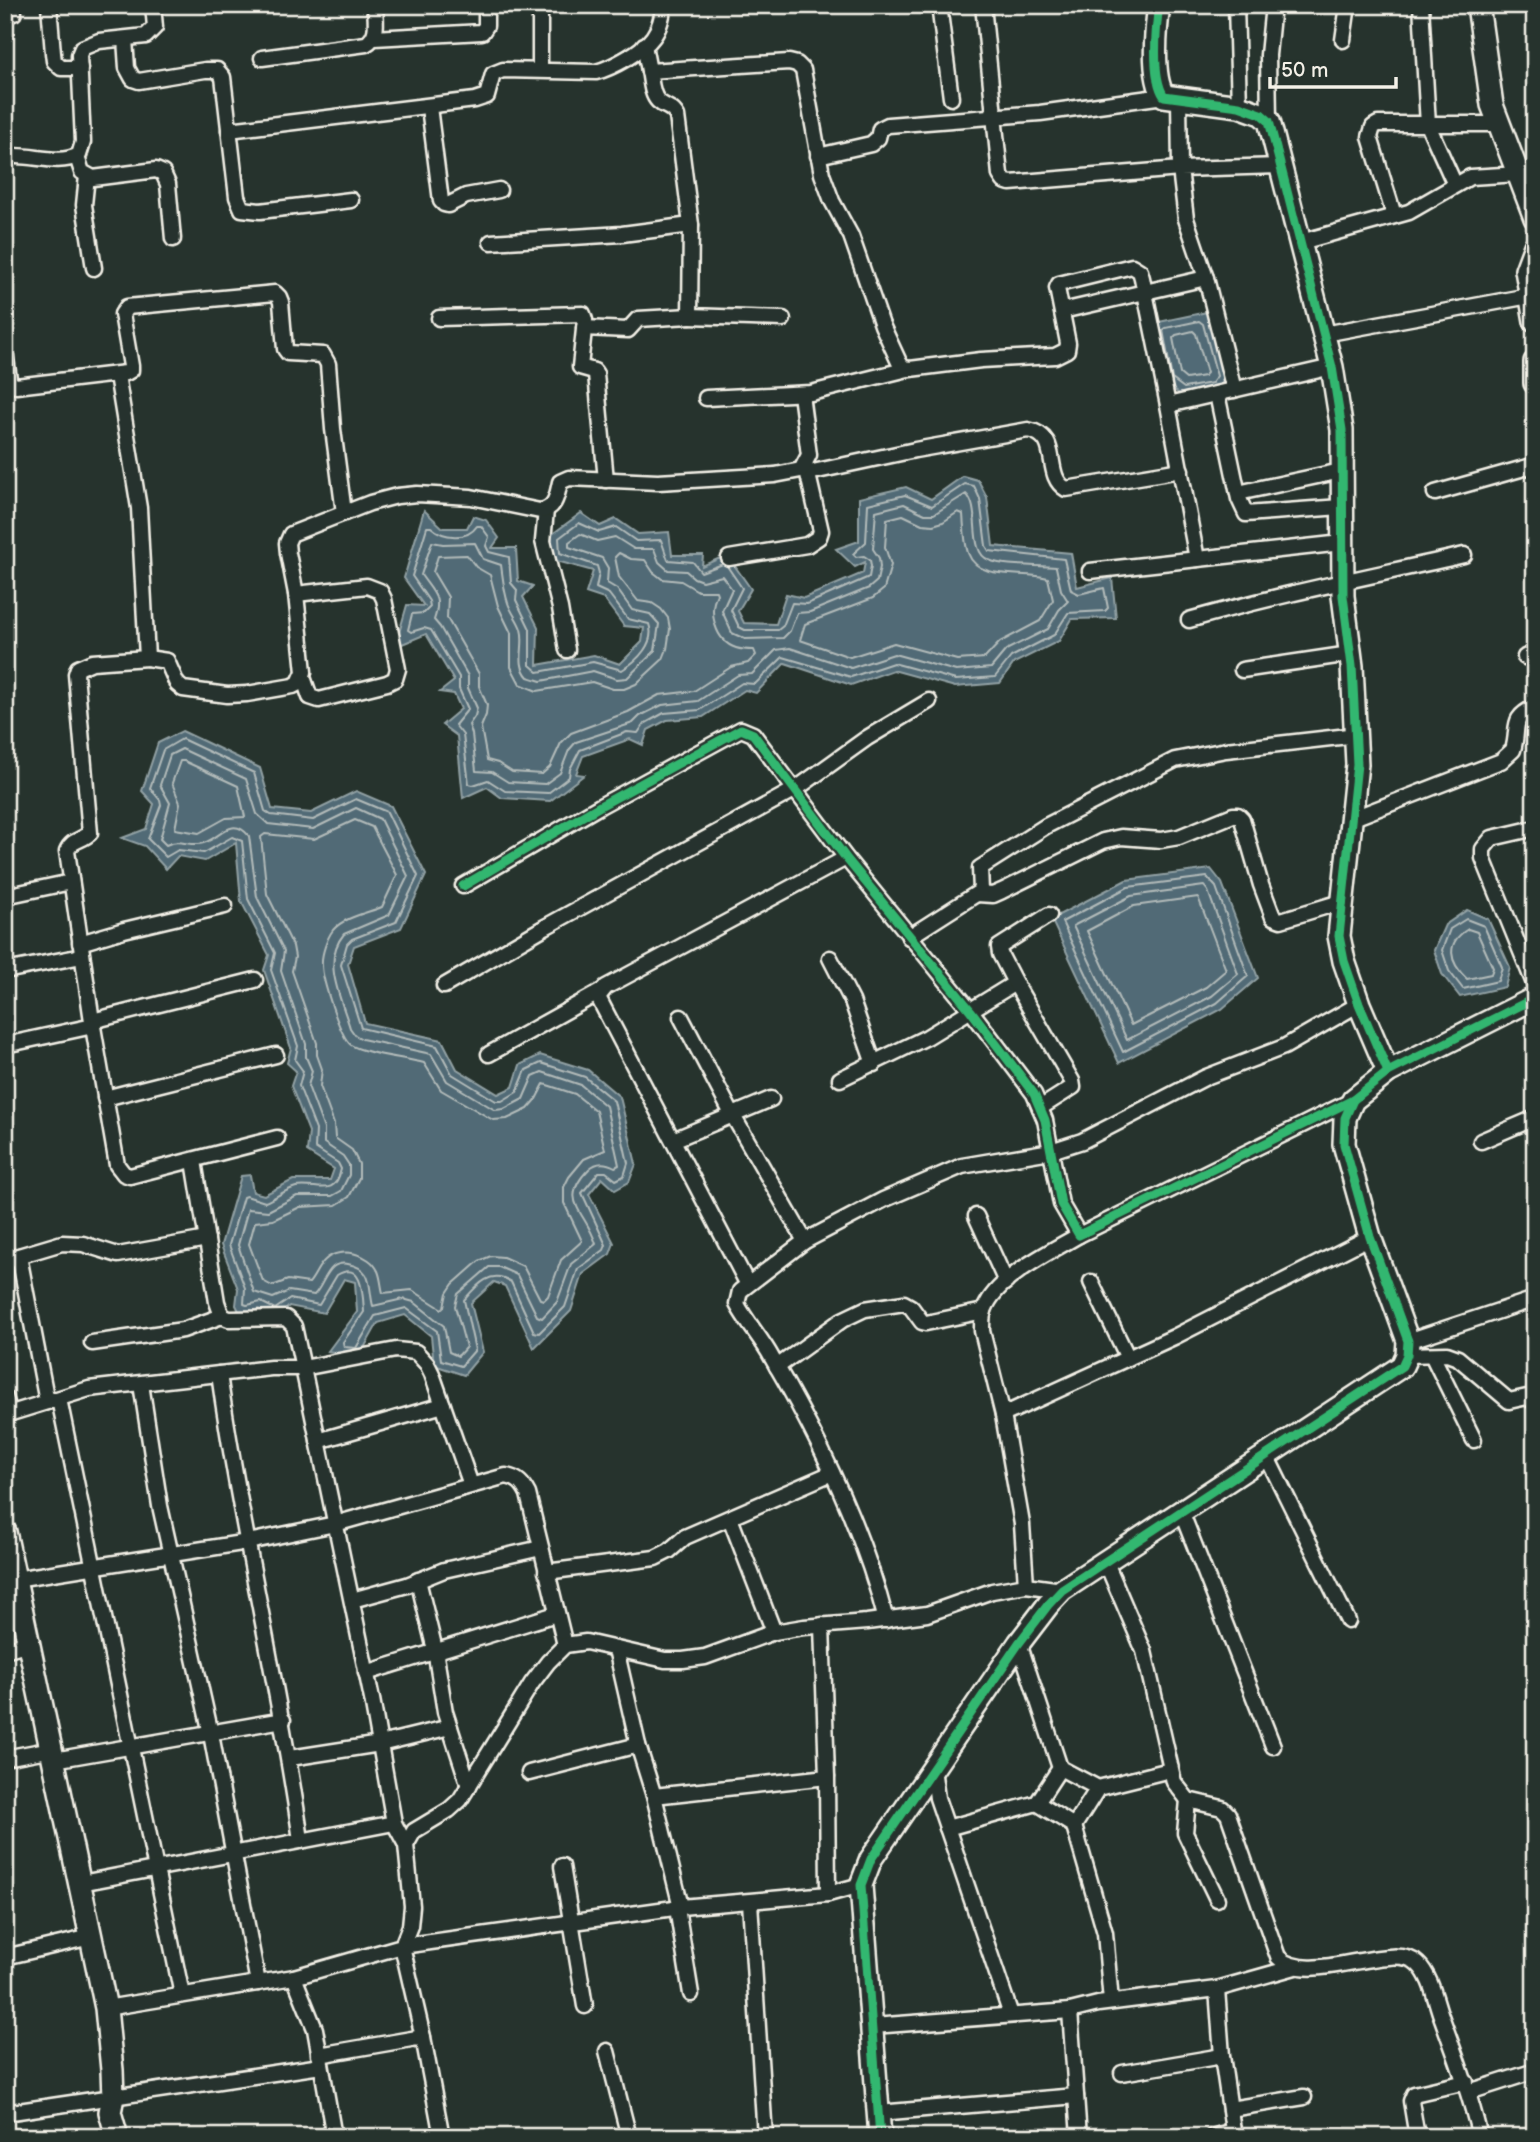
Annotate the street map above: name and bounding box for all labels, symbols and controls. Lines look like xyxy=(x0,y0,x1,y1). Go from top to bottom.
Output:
scale bar xyxy=(1270,46,1396,90)
text: 50 m xyxy=(1281,58,1328,83)

